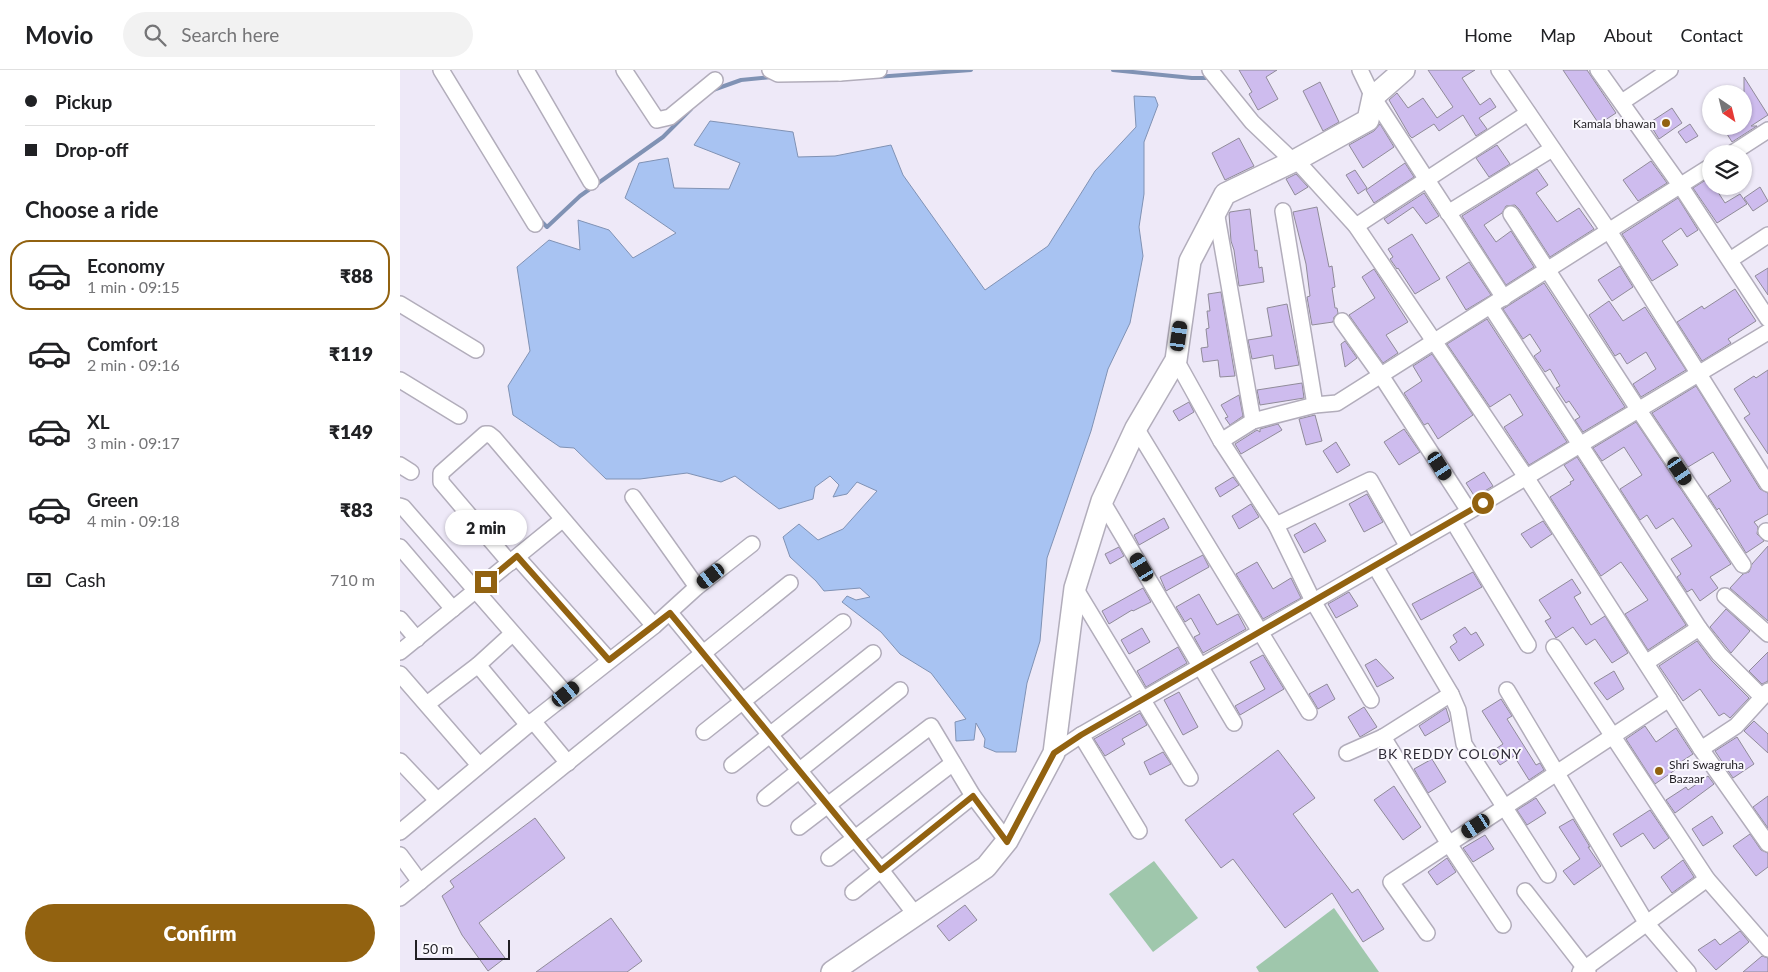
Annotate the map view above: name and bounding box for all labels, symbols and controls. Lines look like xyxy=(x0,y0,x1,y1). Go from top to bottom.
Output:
search box xyxy=(123,12,473,57)
text: Movio xyxy=(25,20,93,49)
icon: search xyxy=(141,21,169,49)
text: Search here xyxy=(181,23,279,46)
text: Home xyxy=(1464,24,1512,46)
text: Map xyxy=(1540,24,1576,46)
text: About xyxy=(1604,24,1653,46)
text: Contact xyxy=(1681,24,1743,46)
north arrow xyxy=(1702,85,1752,135)
map controls xyxy=(1702,85,1752,195)
text: Pickup xyxy=(55,90,112,113)
place label: Kamala bhawan xyxy=(1573,116,1656,131)
marker: Kamala bhawan xyxy=(1660,117,1672,129)
text: Drop-off xyxy=(55,138,129,161)
button: layers xyxy=(1702,145,1752,195)
text: Choose a ride xyxy=(25,196,159,223)
icon: car xyxy=(27,253,72,298)
text: Economy xyxy=(87,254,165,277)
text: ₹88 xyxy=(340,264,373,287)
text: 1 min · 09:15 xyxy=(87,277,180,296)
car xyxy=(1169,320,1188,352)
icon: car xyxy=(27,331,72,376)
text: Comfort xyxy=(87,332,158,355)
text: ₹119 xyxy=(329,342,373,365)
text: 2 min · 09:16 xyxy=(87,355,180,374)
icon: car xyxy=(27,409,72,454)
text: XL xyxy=(87,410,110,433)
text: ₹149 xyxy=(329,420,373,443)
text: 3 min · 09:17 xyxy=(87,433,180,452)
car xyxy=(1425,449,1454,483)
car xyxy=(1665,454,1694,488)
icon: car xyxy=(27,487,72,532)
text: Green xyxy=(87,488,138,511)
route start xyxy=(1472,492,1494,514)
text: ₹83 xyxy=(340,498,373,521)
callout: 2 min xyxy=(445,510,527,544)
text: 4 min · 09:18 xyxy=(87,511,180,530)
text: 2 min xyxy=(466,518,506,537)
car xyxy=(1127,550,1156,584)
car xyxy=(694,561,727,591)
icon: cash xyxy=(25,566,53,594)
text: Cash xyxy=(65,568,106,591)
text: 710 m xyxy=(330,570,375,589)
route end xyxy=(475,571,497,593)
car xyxy=(549,679,582,709)
district label: BK REDDY COLONY xyxy=(1378,745,1522,762)
place label: Shri Swagruha Bazaar xyxy=(1669,757,1744,786)
marker: Shri Swagruha Bazaar xyxy=(1653,765,1665,777)
car xyxy=(1459,812,1492,840)
button: Confirm xyxy=(25,904,375,962)
scale bar xyxy=(415,937,510,960)
text: 50 m xyxy=(422,940,453,957)

